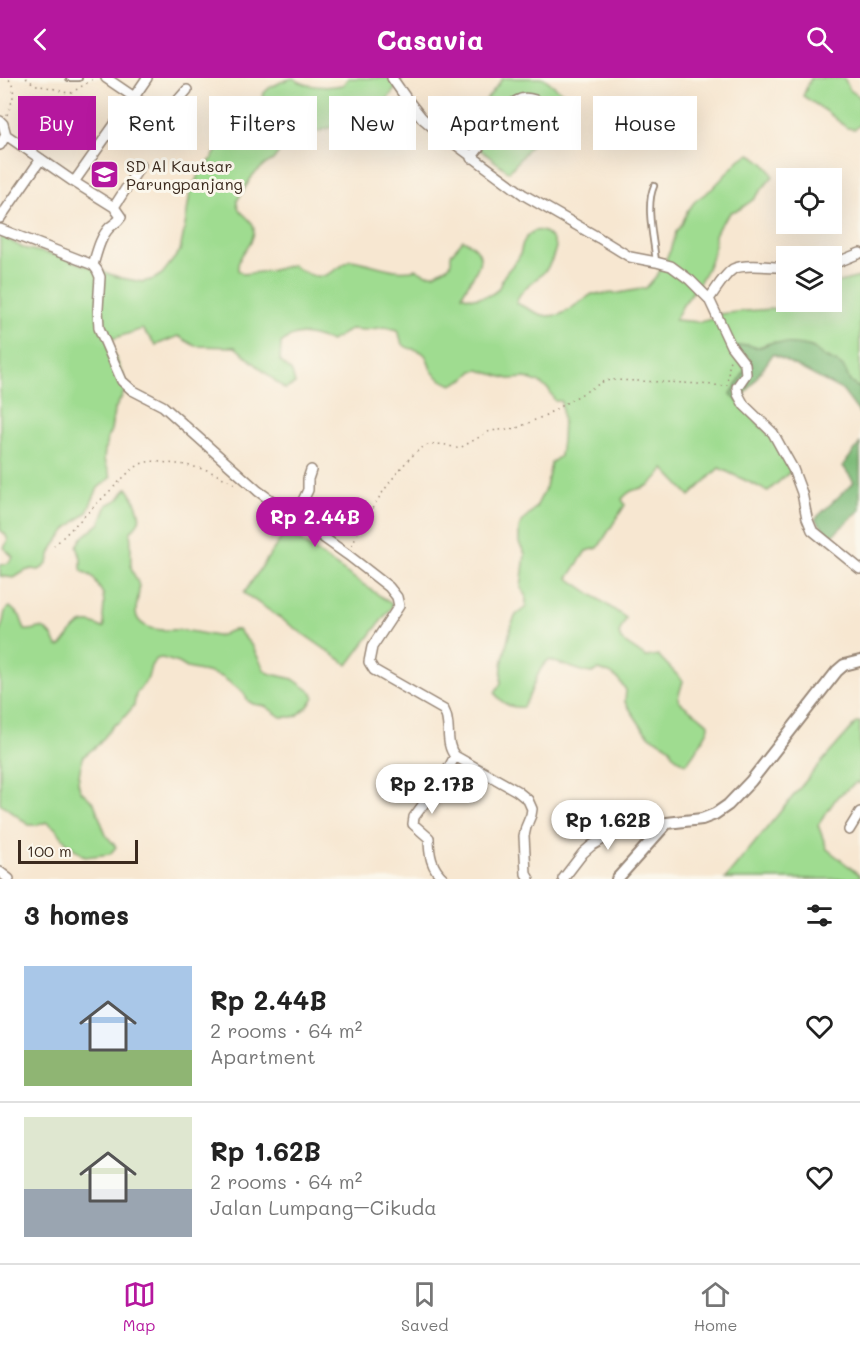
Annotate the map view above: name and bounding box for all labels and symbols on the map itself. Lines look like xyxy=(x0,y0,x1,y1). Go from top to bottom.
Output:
place label: SD Al Kautsar Parungpanjang xyxy=(126,155,243,194)
school or university icon: SD Al Kautsar Parungpanjang xyxy=(89,158,121,190)
pin: Rp 2.44B xyxy=(253,497,377,548)
pin: Rp 2.17B xyxy=(370,764,494,815)
pin: Rp 1.62B xyxy=(546,800,670,851)
scale bar xyxy=(18,837,138,864)

